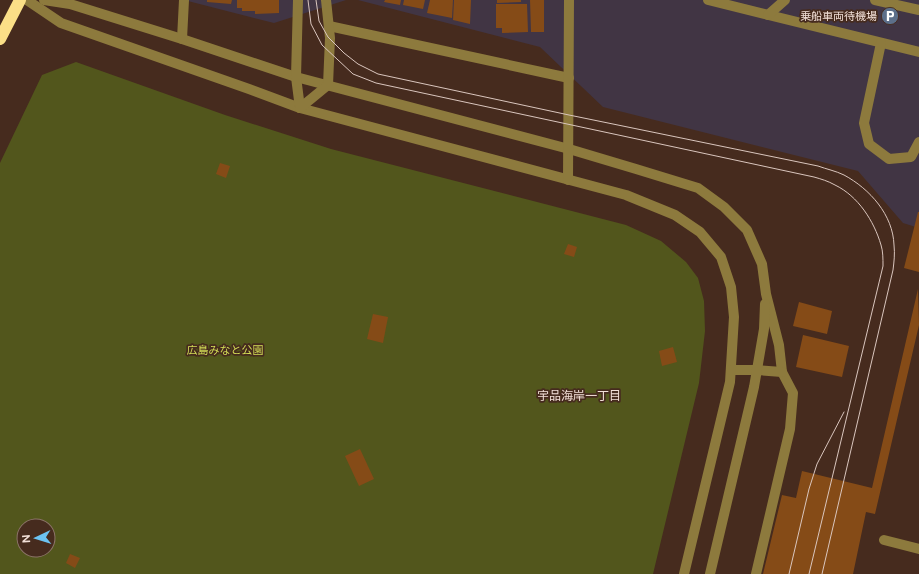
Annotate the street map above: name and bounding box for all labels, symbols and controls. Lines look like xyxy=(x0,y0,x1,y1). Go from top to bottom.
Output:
parking icon: 乗船車両待機場 xyxy=(880,6,900,26)
place label: 乗船車両待機場 xyxy=(800,10,877,23)
park label: 広島みなと公園 xyxy=(187,344,264,357)
district label: 宇品海岸一丁目 xyxy=(537,389,621,403)
north arrow xyxy=(16,518,56,558)
text: N xyxy=(20,534,33,543)

